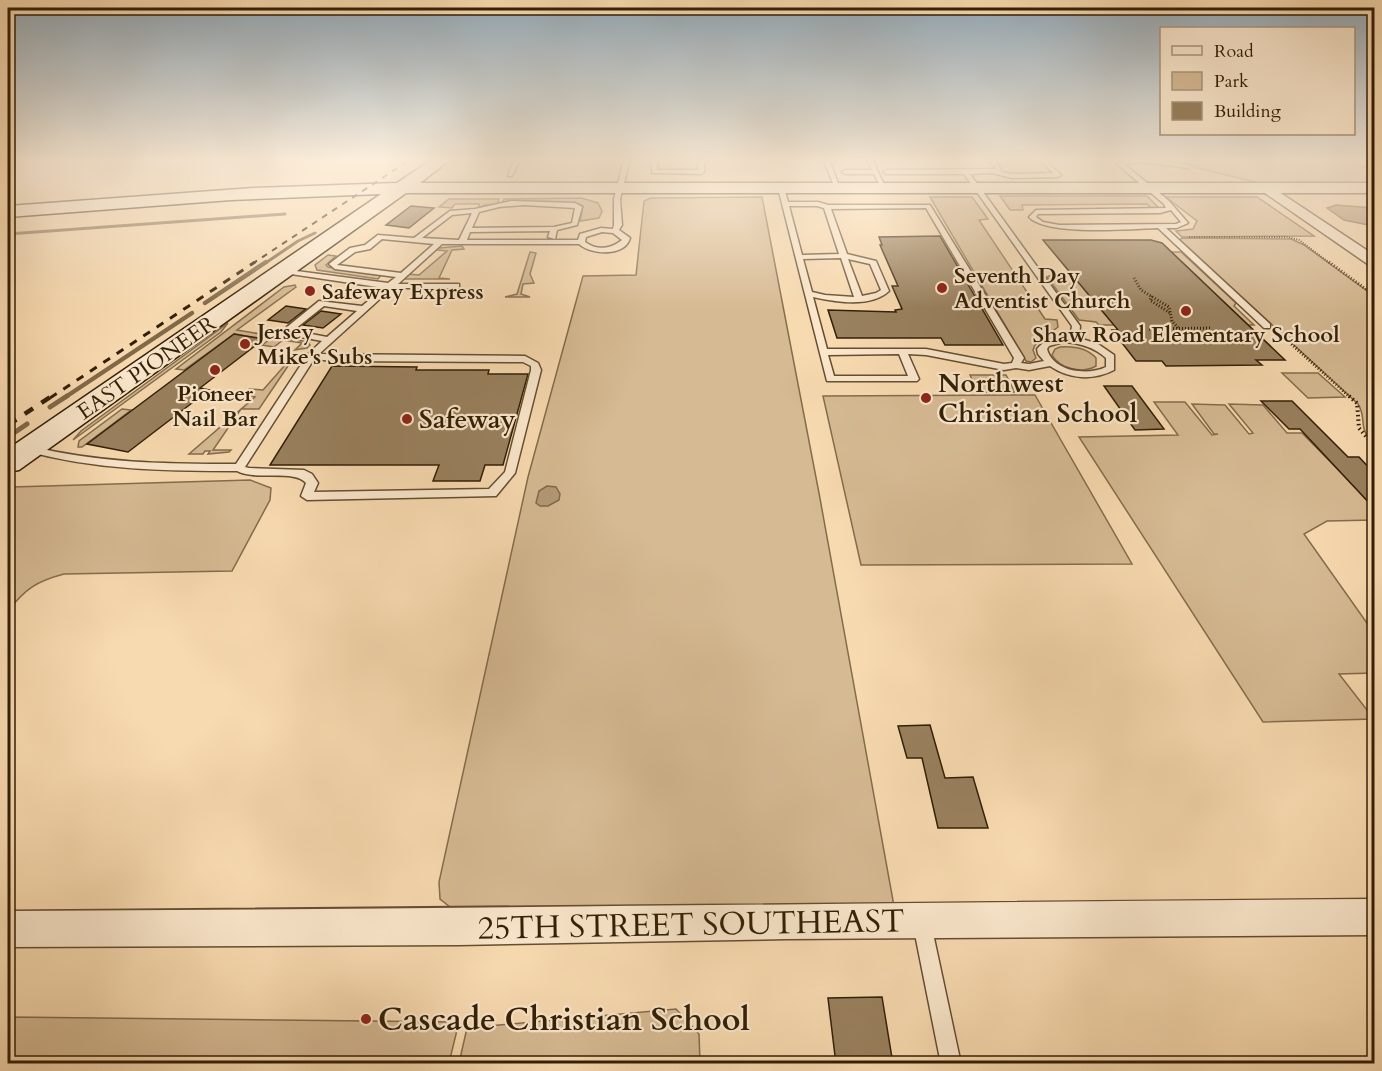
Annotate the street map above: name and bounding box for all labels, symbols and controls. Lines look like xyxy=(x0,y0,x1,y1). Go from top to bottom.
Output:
legend xyxy=(1160,27,1355,135)
text: Road xyxy=(1214,39,1254,64)
text: Park xyxy=(1214,69,1249,94)
text: Building xyxy=(1214,99,1282,124)
place label: Seventh Day Adventist Church xyxy=(954,261,1131,316)
place label: Safeway Express xyxy=(322,277,484,307)
marker: Seventh Day Adventist Church xyxy=(935,281,949,295)
marker: Safeway Express xyxy=(303,284,317,298)
marker: Shaw Road Elementary School xyxy=(1179,304,1193,318)
street label: EAST PIONEER xyxy=(71,308,223,427)
place label: Jersey Mike's Subs xyxy=(254,317,373,372)
place label: Shaw Road Elementary School xyxy=(1032,320,1340,350)
marker: Jersey Mike's Subs xyxy=(238,337,252,351)
marker: Pioneer Nail Bar xyxy=(208,363,222,377)
place label: Northwest Christian School xyxy=(938,366,1138,431)
place label: Pioneer Nail Bar xyxy=(172,379,258,434)
marker: Northwest Christian School xyxy=(919,391,933,405)
place label: Safeway xyxy=(419,402,516,437)
marker: Safeway xyxy=(400,412,414,426)
street label: 25TH STREET SOUTHEAST xyxy=(477,899,905,951)
place label: Cascade Christian School xyxy=(378,998,750,1042)
marker: Cascade Christian School xyxy=(359,1012,373,1026)

